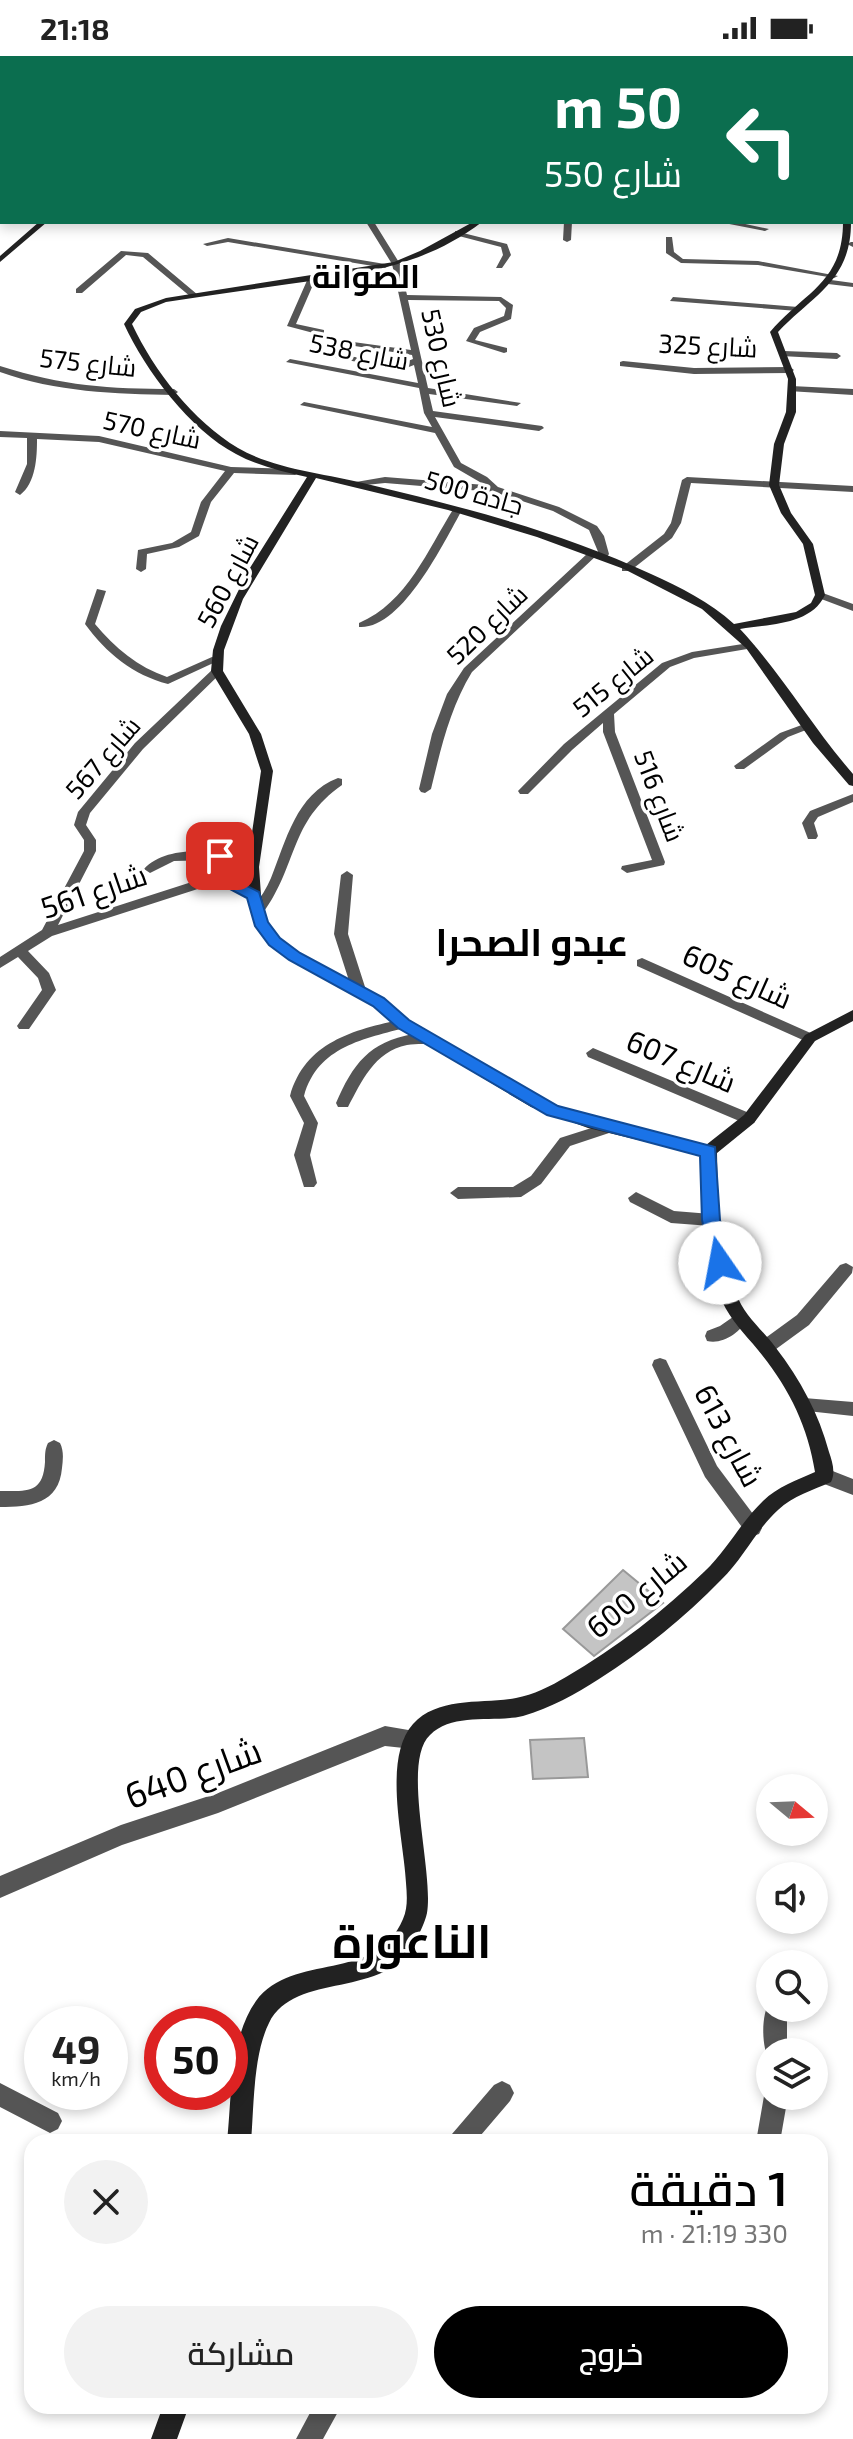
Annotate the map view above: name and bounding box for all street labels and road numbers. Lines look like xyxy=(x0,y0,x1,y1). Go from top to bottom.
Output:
street label: شارع 530 xyxy=(413,305,469,411)
street label: شارع 538 xyxy=(306,326,412,378)
street label: شارع 325 xyxy=(658,326,758,366)
street label: شارع 575 xyxy=(38,341,138,385)
street label: شارع 570 xyxy=(100,403,204,457)
street label: جادة 500 xyxy=(422,463,527,520)
street label: شارع 560 xyxy=(189,529,267,633)
street label: شارع 520 xyxy=(439,578,535,672)
street label: شارع 515 xyxy=(566,639,660,725)
street label: شارع 567 xyxy=(58,710,148,806)
street label: شارع 516 xyxy=(626,745,692,847)
street label: شارع 561 xyxy=(35,855,153,929)
street label: شارع 605 xyxy=(676,935,798,1019)
street label: شارع 607 xyxy=(620,1021,742,1103)
street label: شارع 613 xyxy=(684,1378,772,1494)
street label: شارع 600 xyxy=(579,1542,695,1648)
street label: شارع 640 xyxy=(118,1727,268,1821)

